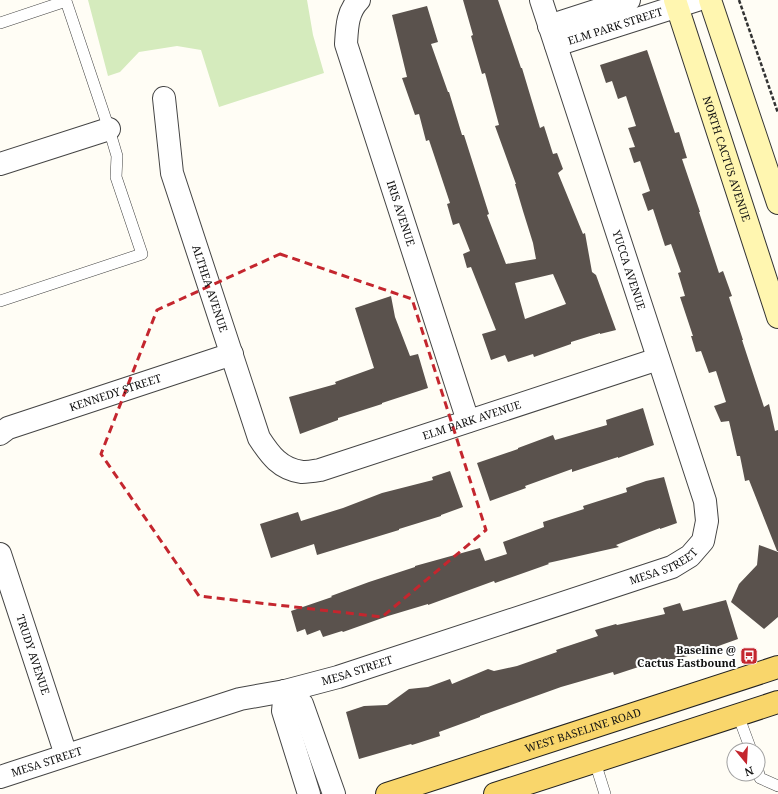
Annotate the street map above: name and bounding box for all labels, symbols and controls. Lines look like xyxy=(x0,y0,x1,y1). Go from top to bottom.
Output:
street label: ELM PARK STREET xyxy=(566,3,664,48)
street label: NORTH CACTUS AVENUE xyxy=(700,94,754,223)
street label: IRIS AVENUE xyxy=(384,178,419,248)
street label: YUCCA AVENUE xyxy=(609,227,650,312)
street label: ALTHEA AVENUE xyxy=(189,243,232,334)
street label: KENNEDY STREET xyxy=(67,370,163,414)
street label: ELM PARK AVENUE xyxy=(420,396,523,443)
street label: MESA STREET xyxy=(627,544,701,588)
street label: TRUDY AVENUE xyxy=(13,613,54,697)
place label: Baseline @ Cactus Eastbound xyxy=(637,642,736,670)
bus stop icon: Baseline @ Cactus Eastbound xyxy=(739,646,759,666)
street label: MESA STREET xyxy=(320,651,395,688)
street label: WEST BASELINE ROAD xyxy=(523,704,643,756)
north arrow xyxy=(726,742,766,782)
street label: MESA STREET xyxy=(9,743,84,780)
text: N xyxy=(742,764,756,781)

